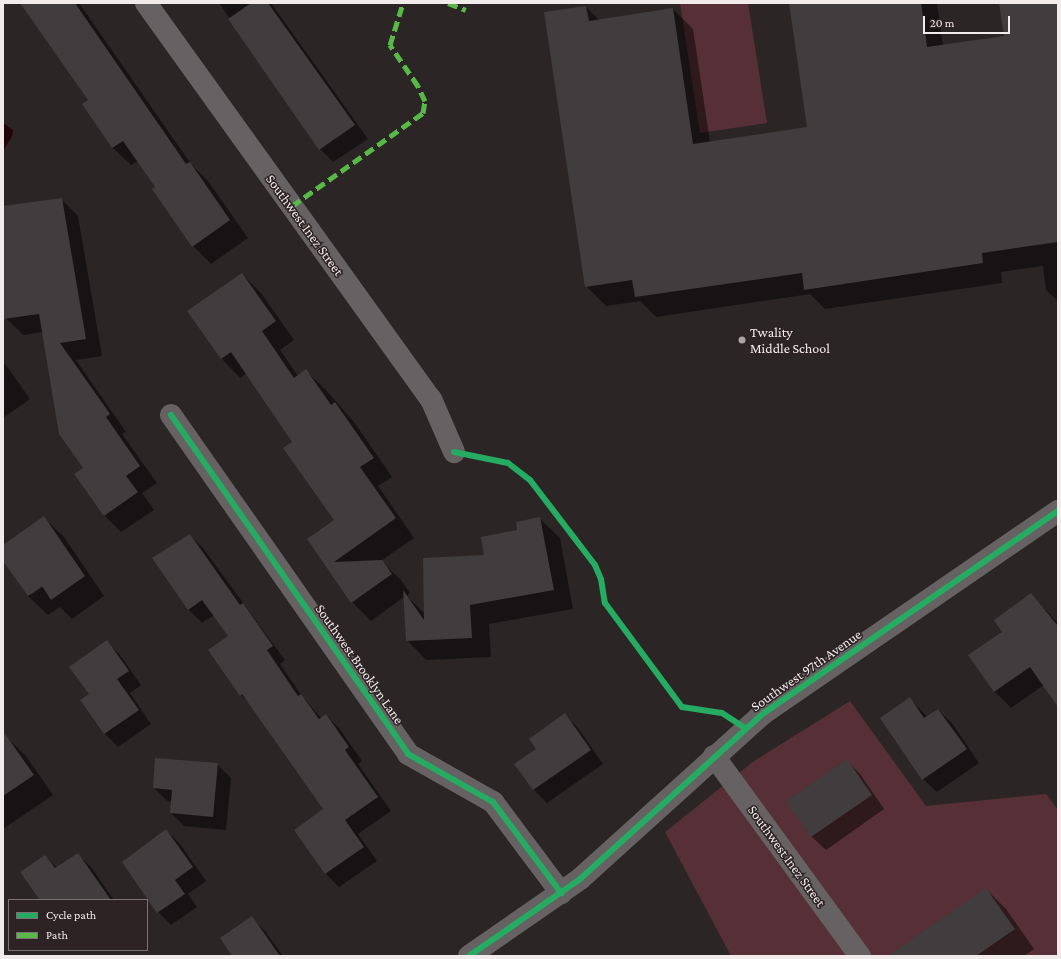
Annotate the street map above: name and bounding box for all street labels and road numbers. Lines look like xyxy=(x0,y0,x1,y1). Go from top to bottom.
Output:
street label: Southwest Inez Street xyxy=(263,171,347,279)
street label: Southwest Brooklyn Lane xyxy=(312,601,408,727)
street label: Southwest 97th Avenue xyxy=(747,625,865,715)
street label: Southwest Inez Street xyxy=(745,802,829,910)

